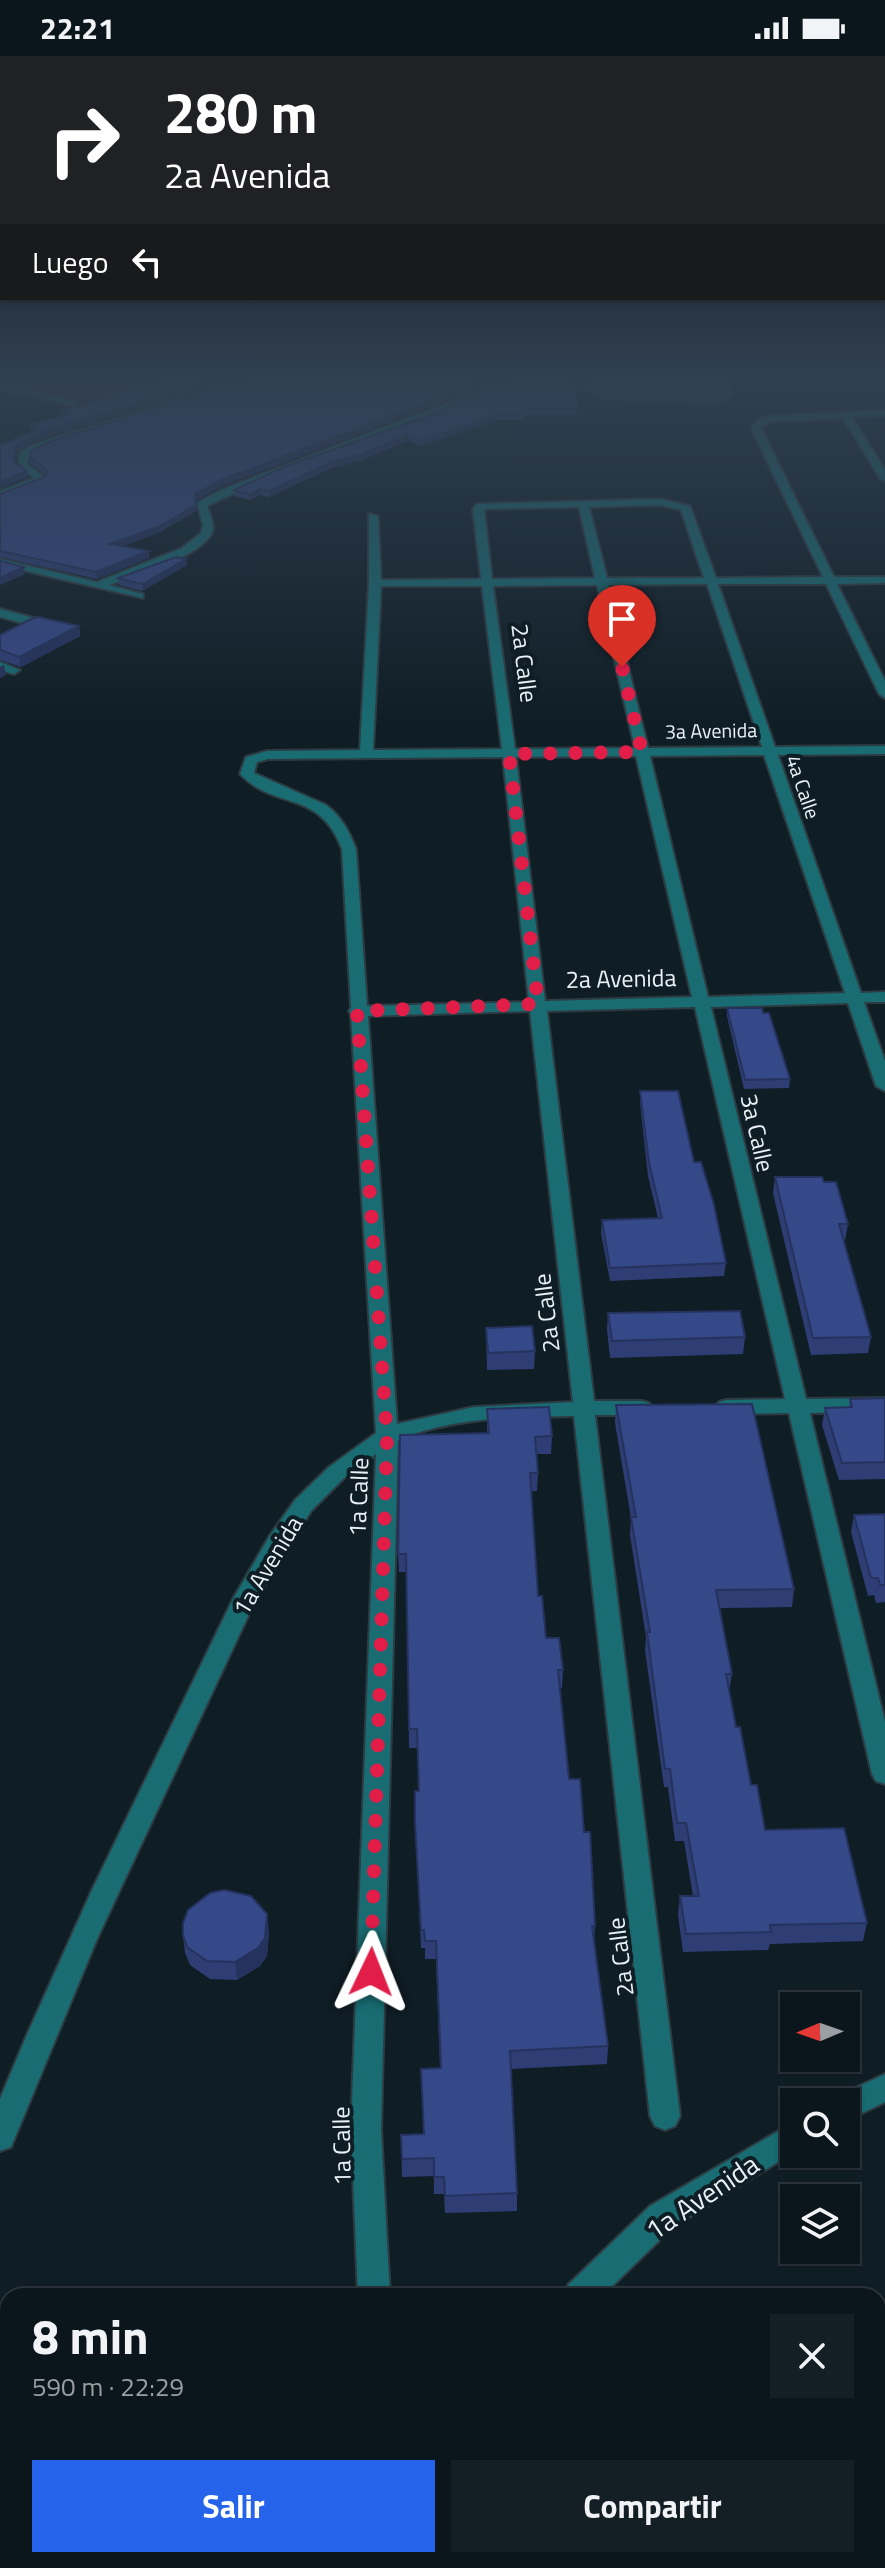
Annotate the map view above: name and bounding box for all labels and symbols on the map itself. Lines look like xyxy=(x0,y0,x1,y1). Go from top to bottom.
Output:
pin xyxy=(588,585,656,667)
street label: 2a Calle xyxy=(502,621,548,704)
street label: 3a Avenida xyxy=(665,714,757,747)
street label: 4a Calle xyxy=(778,751,829,823)
street label: 2a Avenida xyxy=(565,959,677,997)
street label: 3a Calle xyxy=(732,1090,784,1175)
street label: 2a Calle xyxy=(523,1272,569,1355)
street label: 1a Calle xyxy=(339,1457,377,1537)
street label: 1a Avenida xyxy=(223,1509,311,1622)
street label: 2a Calle xyxy=(597,1916,643,1999)
position arrow xyxy=(329,1930,413,2014)
north arrow xyxy=(780,1992,860,2072)
street label: 1a Calle xyxy=(322,2106,360,2186)
street label: 1a Avenida xyxy=(636,2143,767,2251)

